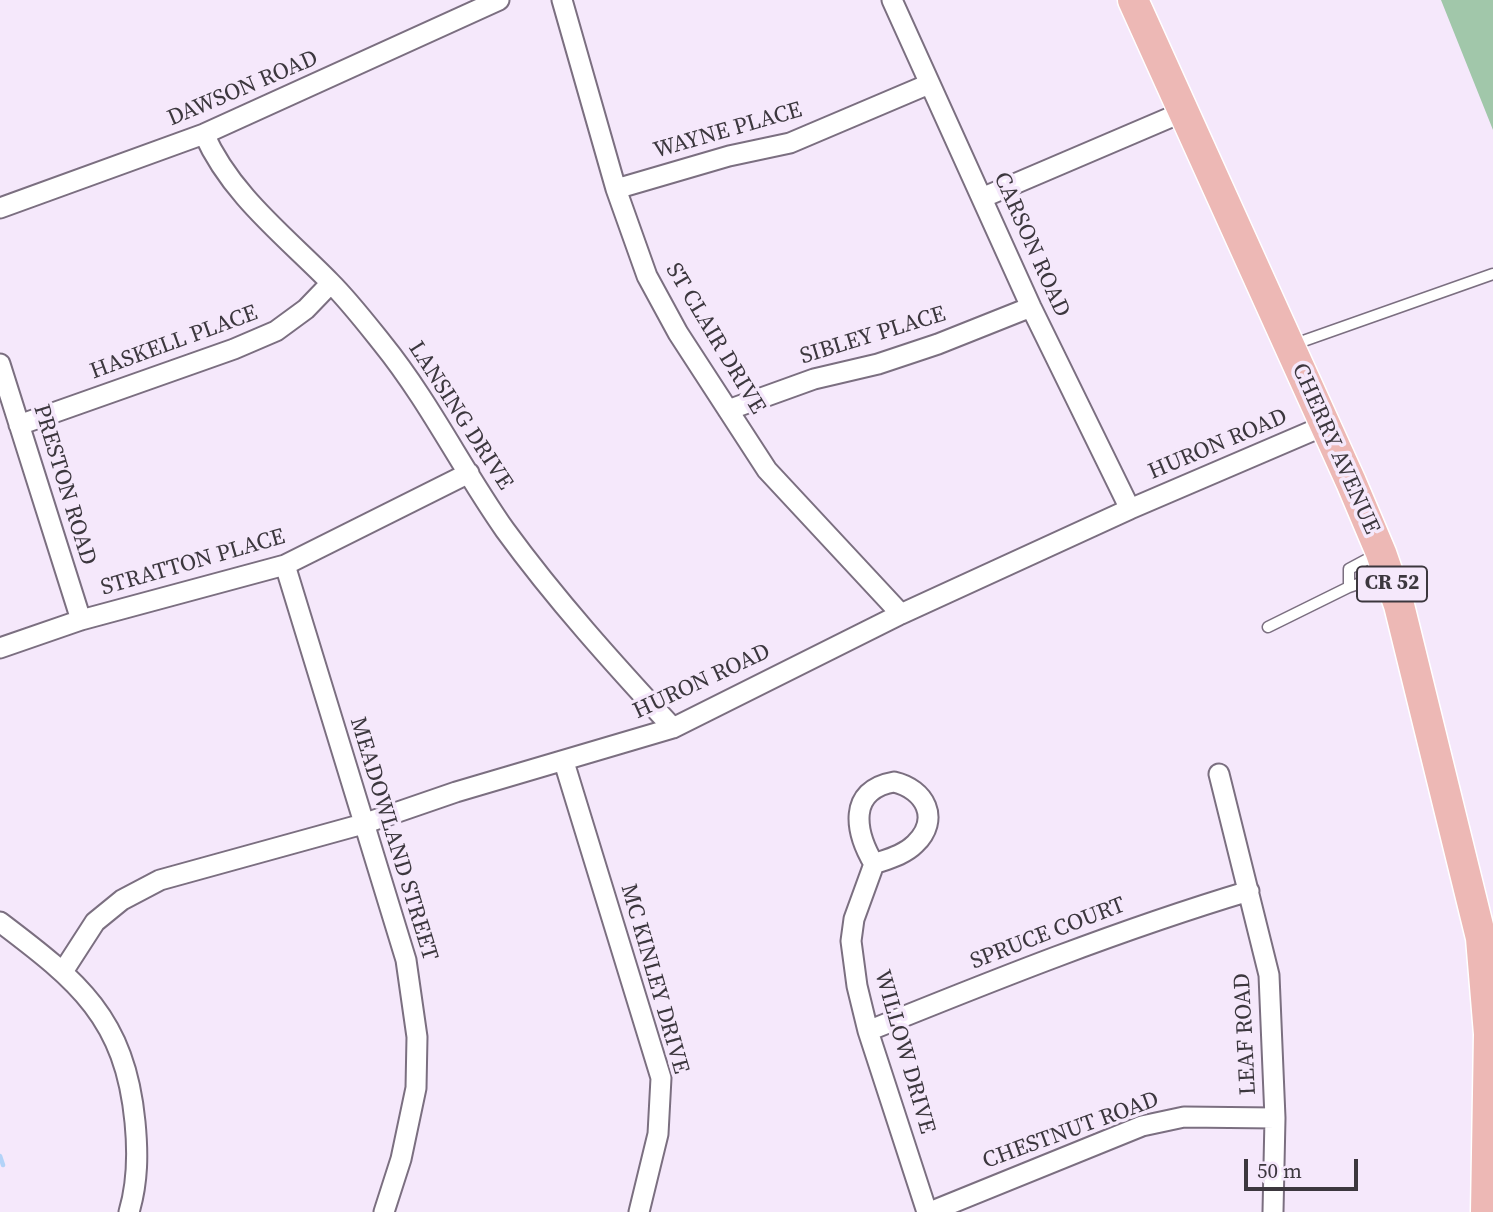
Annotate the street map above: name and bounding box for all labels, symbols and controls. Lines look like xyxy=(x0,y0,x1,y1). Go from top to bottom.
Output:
street label: DAWSON ROAD xyxy=(164,45,322,133)
street label: WAYNE PLACE xyxy=(651,97,805,165)
street label: CARSON ROAD xyxy=(987,168,1075,322)
street label: ST CLAIR DRIVE xyxy=(659,258,771,420)
street label: HASKELL PLACE xyxy=(86,300,262,386)
street label: SIBLEY PLACE xyxy=(797,301,949,371)
street label: LANSING DRIVE xyxy=(402,337,518,495)
street label: CHERRY AVENUE xyxy=(1285,359,1385,539)
street label: PRESTON ROAD xyxy=(26,401,102,569)
street label: HURON ROAD xyxy=(1144,403,1292,487)
street label: STRATTON PLACE xyxy=(98,524,288,602)
road number: CR 52 xyxy=(1357,566,1427,602)
street label: HURON ROAD xyxy=(629,638,775,726)
street label: MEADOWLAND STREET xyxy=(343,714,443,964)
street label: MC KINLEY DRIVE xyxy=(614,881,694,1077)
street label: SPRUCE COURT xyxy=(967,892,1129,976)
street label: WILLOW DRIVE xyxy=(867,967,941,1137)
street label: LEAF ROAD xyxy=(1229,972,1263,1096)
street label: CHESTNUT ROAD xyxy=(979,1086,1163,1176)
scale bar xyxy=(1248,1146,1362,1190)
text: 50 m xyxy=(1257,1156,1302,1185)

